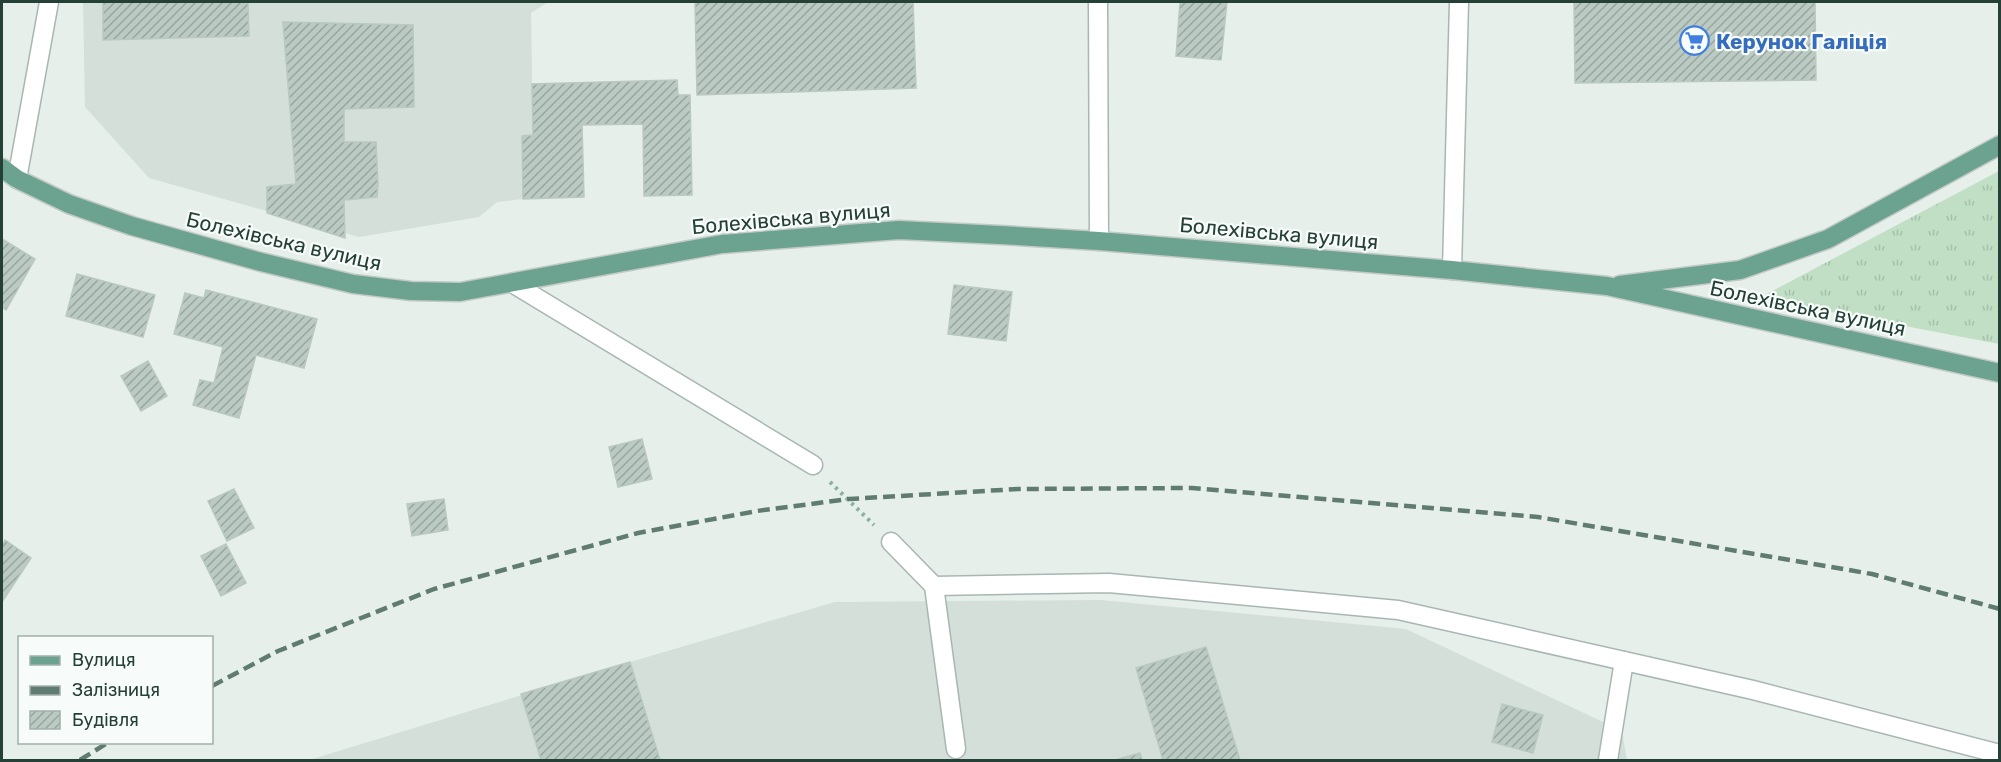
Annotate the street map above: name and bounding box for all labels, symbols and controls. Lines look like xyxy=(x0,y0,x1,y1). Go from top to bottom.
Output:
supermarket icon: Керунок Галіція xyxy=(1679,25,1711,57)
place label: Керунок Галіція xyxy=(1716,29,1887,54)
street label: Болехівська вулиця xyxy=(691,197,891,239)
street label: Болехівська вулиця xyxy=(184,206,384,276)
street label: Болехівська вулиця xyxy=(1179,212,1379,254)
street label: Болехівська вулиця xyxy=(1708,275,1908,341)
legend xyxy=(18,636,213,744)
text: Вулиця xyxy=(72,649,136,671)
text: Залізниця xyxy=(72,679,160,701)
text: Будівля xyxy=(72,709,139,731)

